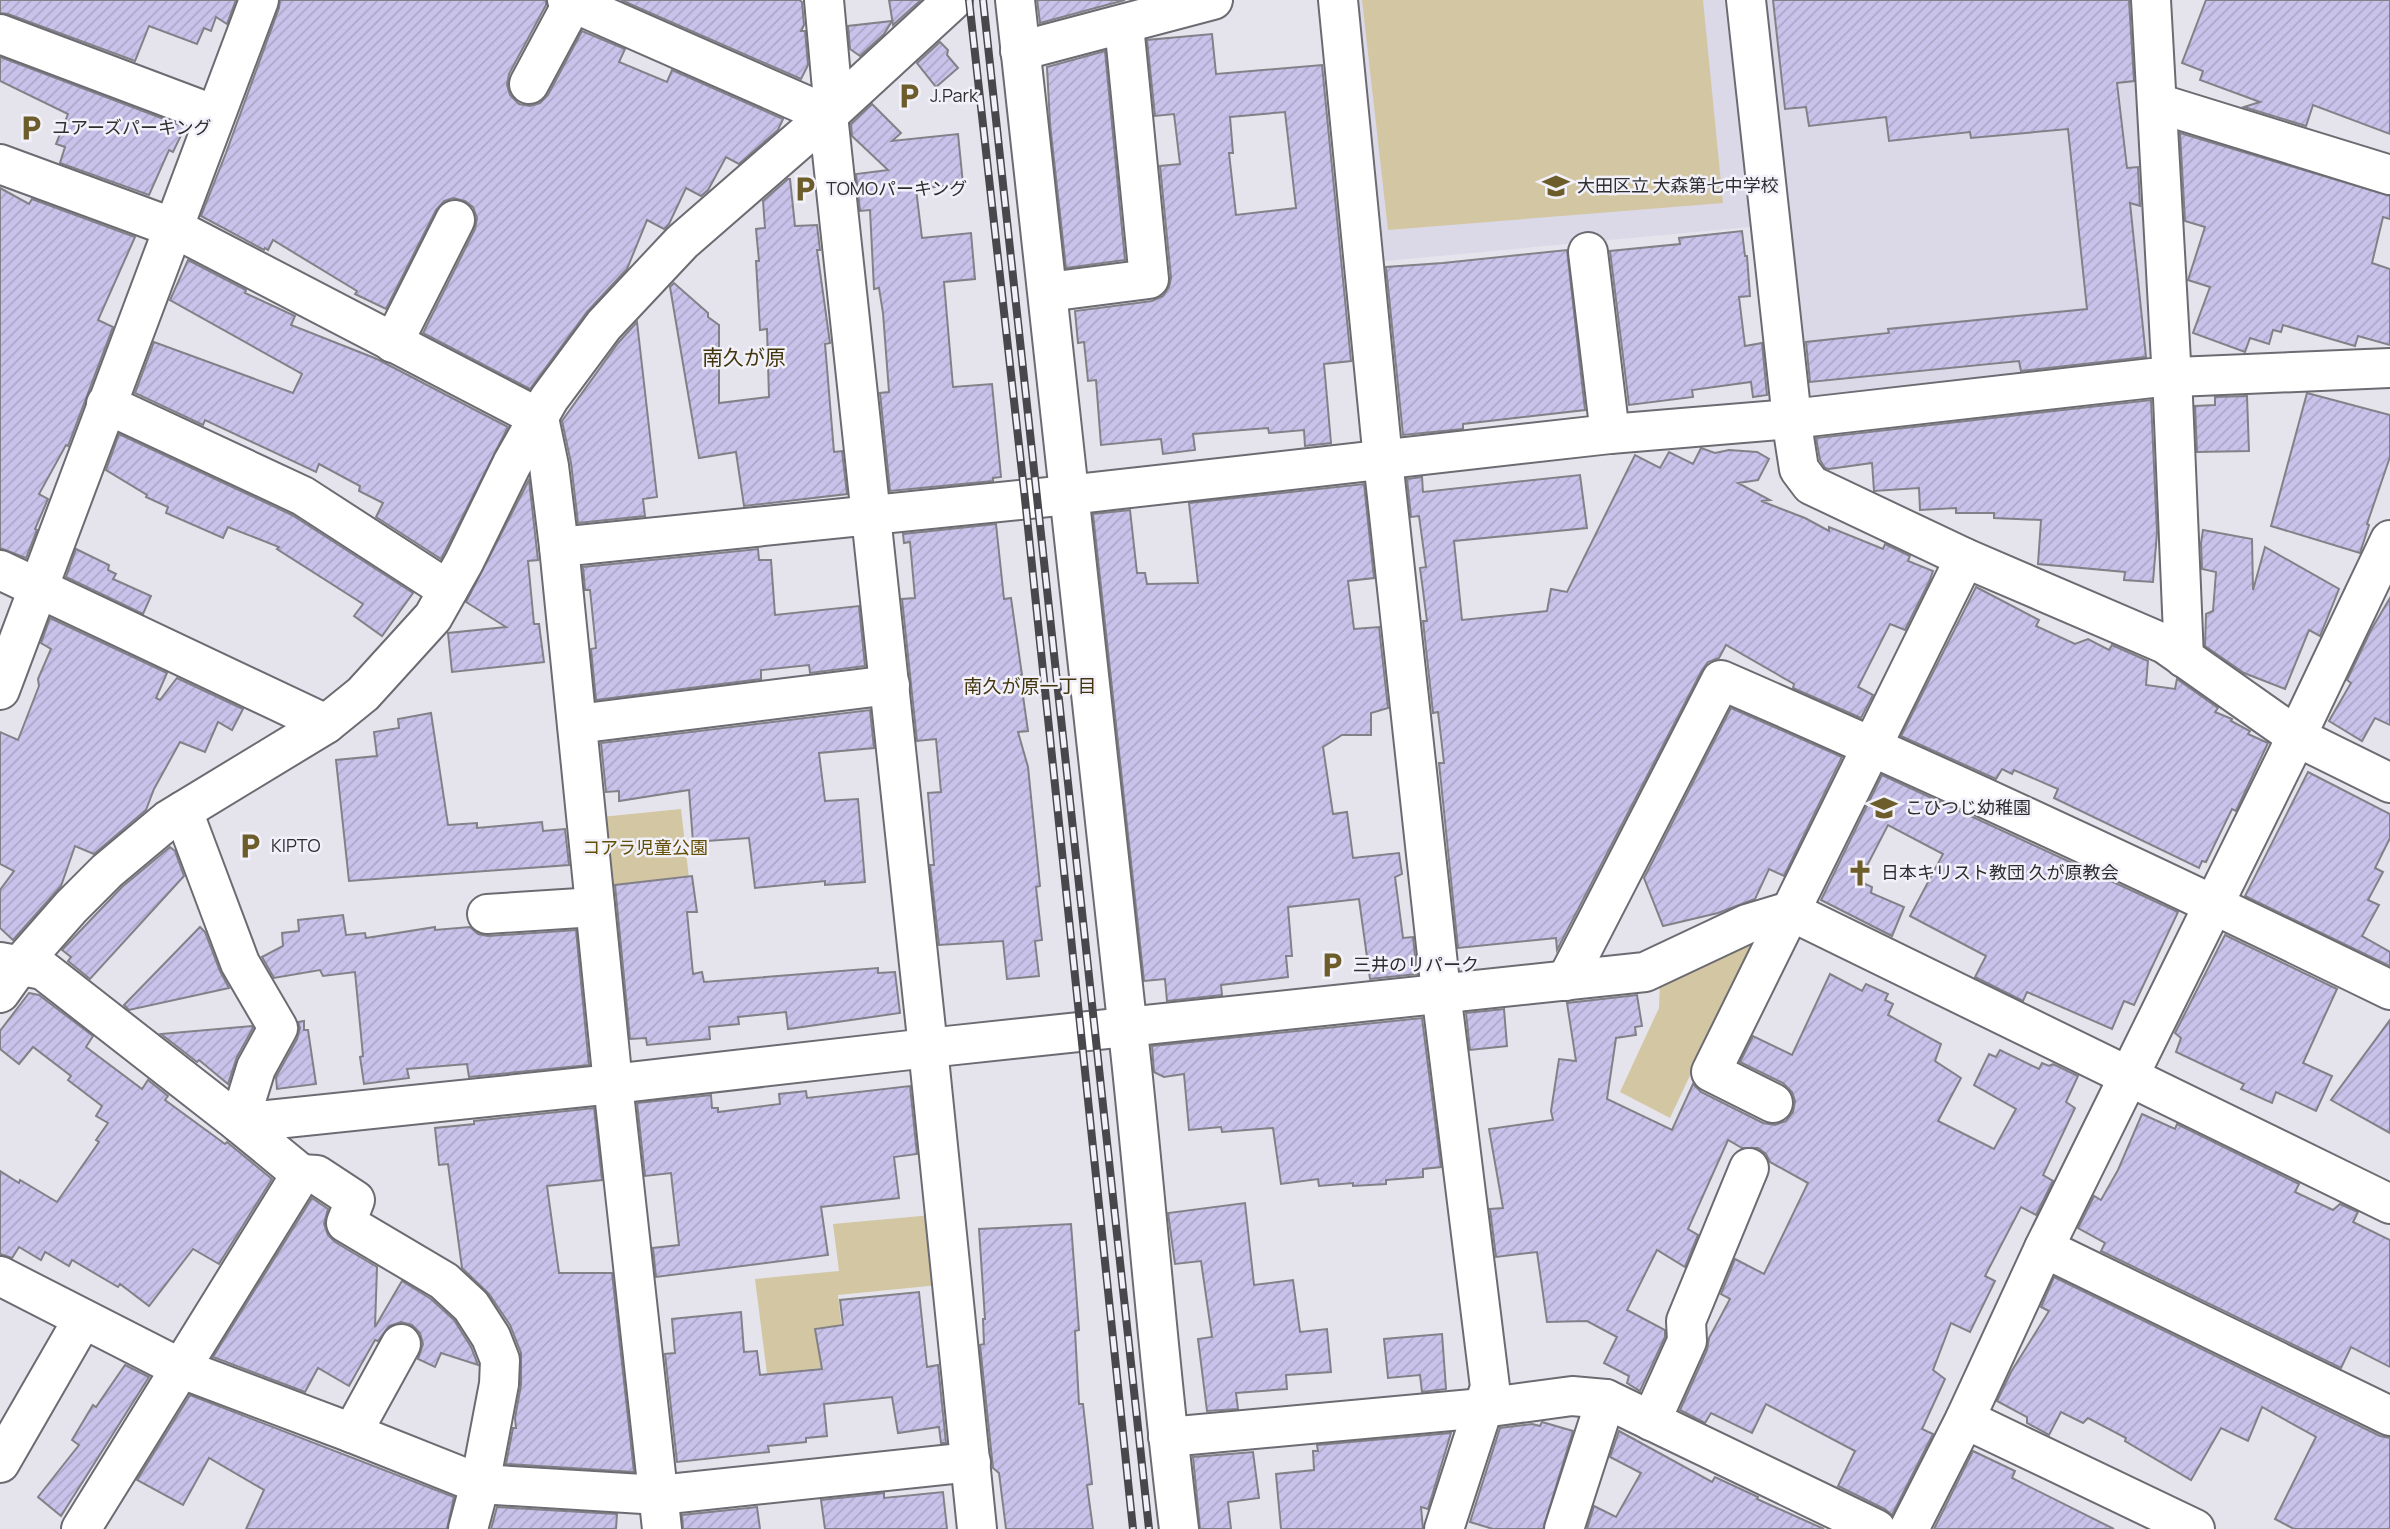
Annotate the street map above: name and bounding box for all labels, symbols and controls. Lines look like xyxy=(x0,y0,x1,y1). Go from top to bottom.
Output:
parking icon: J.Park xyxy=(894,81,924,111)
place label: J.Park xyxy=(930,83,979,107)
parking icon: ユアーズパーキング xyxy=(16,113,46,143)
place label: ユアーズパーキング xyxy=(52,115,211,139)
school or university icon: 大田区立 大森第七中学校 xyxy=(1541,171,1571,201)
place label: 大田区立 大森第七中学校 xyxy=(1577,173,1779,197)
parking icon: TOMOパーキング xyxy=(790,174,820,204)
place label: TOMOパーキング xyxy=(826,176,967,200)
district label: 南久が原 xyxy=(702,343,786,371)
district label: 南久が原一丁目 xyxy=(963,673,1097,699)
school or university icon: こひつじ幼稚園 xyxy=(1869,793,1899,823)
place label: こひつじ幼稚園 xyxy=(1905,795,2031,819)
parking icon: KIPTO xyxy=(235,831,265,861)
place label: KIPTO xyxy=(271,833,321,857)
park label: コアラ児童公園 xyxy=(582,835,708,859)
church icon: 日本キリスト教団 久が原教会 xyxy=(1845,858,1875,888)
place label: 日本キリスト教団 久が原教会 xyxy=(1881,860,2119,884)
parking icon: 三井のリパーク xyxy=(1317,950,1347,980)
place label: 三井のリパーク xyxy=(1353,952,1479,976)

